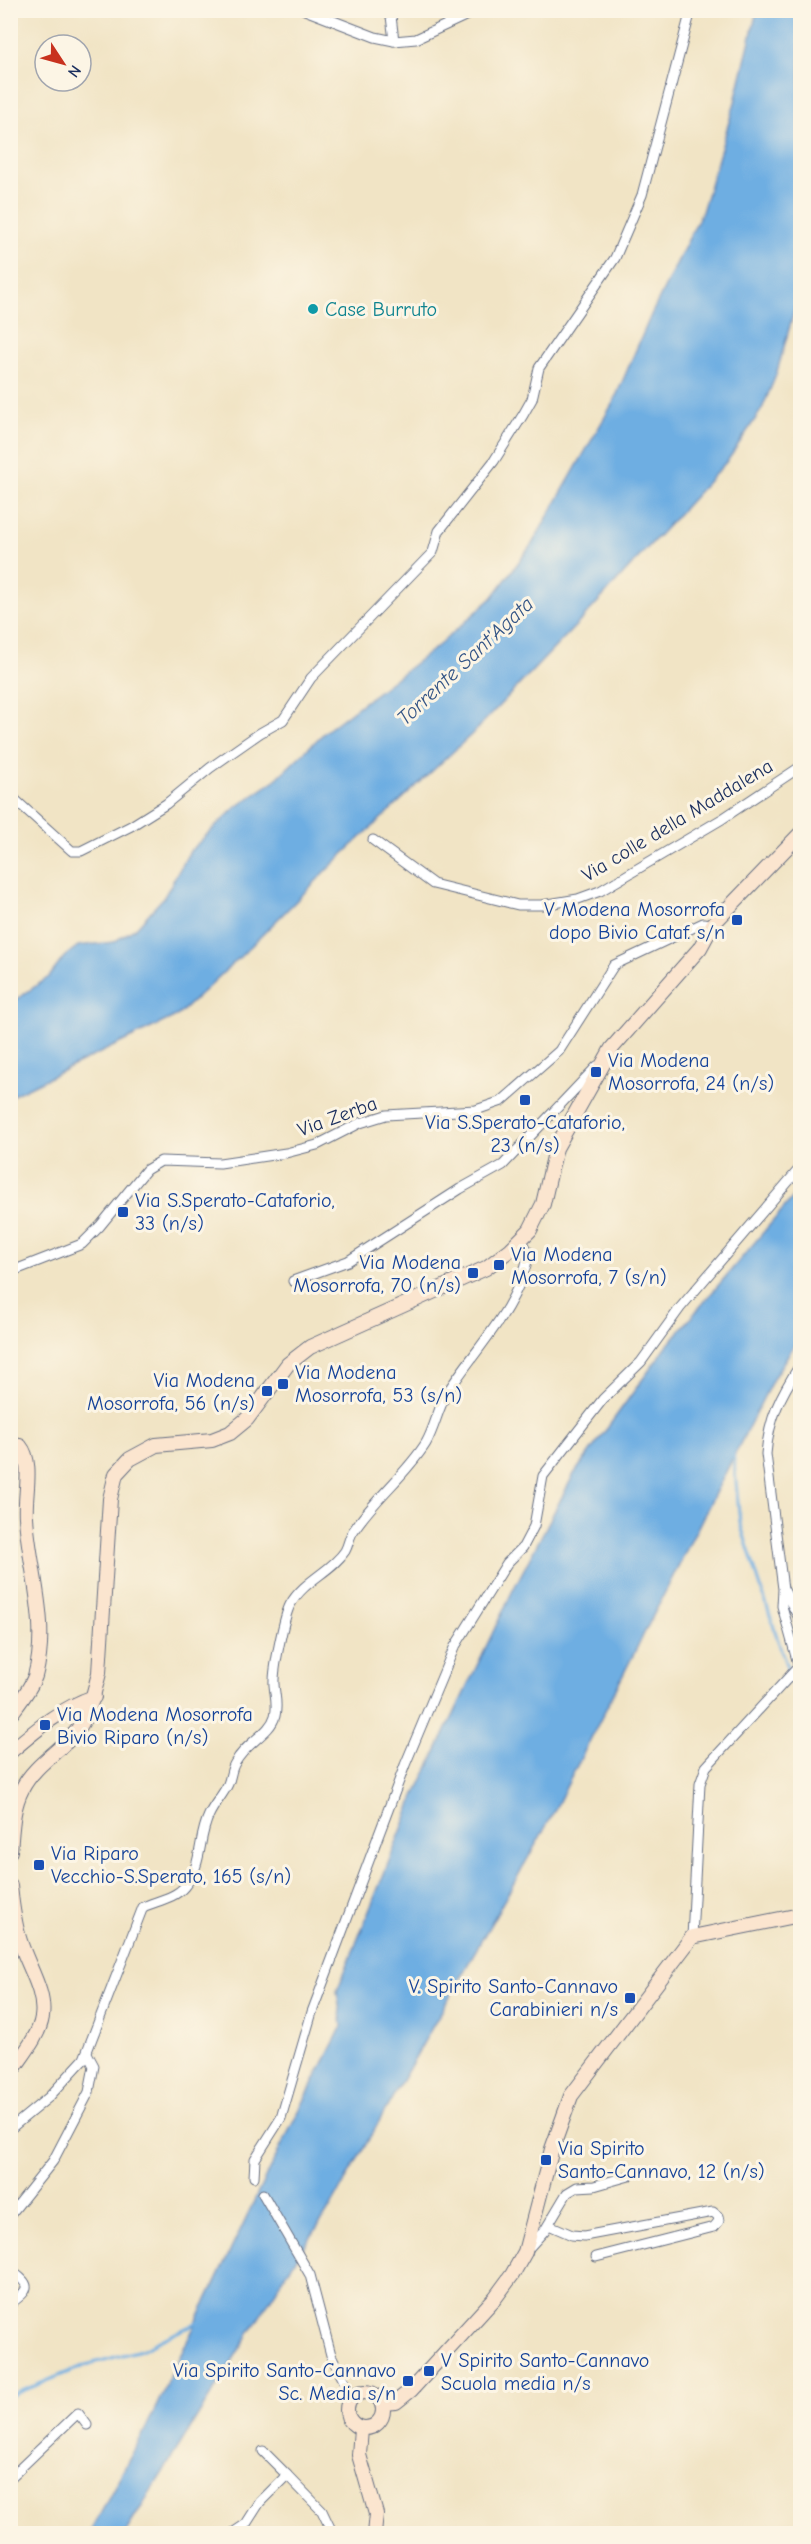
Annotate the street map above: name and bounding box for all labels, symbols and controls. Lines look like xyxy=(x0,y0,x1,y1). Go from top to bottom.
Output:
north arrow xyxy=(33,33,93,93)
text: N xyxy=(64,62,85,81)
place label: Case Burruto xyxy=(325,298,437,321)
marker: Case Burruto xyxy=(306,302,320,316)
water label: Torrente Sant'Agata xyxy=(392,592,538,730)
street label: Via colle della Maddalena xyxy=(578,754,777,887)
place label: V Modena Mosorrofa dopo Bivio Cataf. s/n xyxy=(544,898,725,944)
marker: V Modena Mosorrofa dopo Bivio Cataf. s/n xyxy=(730,913,744,927)
place label: Via Modena Mosorrofa, 24 (n/s) xyxy=(608,1049,774,1095)
marker: Via Modena Mosorrofa, 24 (n/s) xyxy=(589,1065,603,1079)
street label: Via Zerba xyxy=(294,1091,380,1141)
marker: Via S.Sperato-Cataforio, 23 (n/s) xyxy=(518,1093,532,1107)
place label: Via S.Sperato-Cataforio, 23 (n/s) xyxy=(425,1111,625,1157)
place label: Via S.Sperato-Cataforio, 33 (n/s) xyxy=(135,1189,335,1235)
marker: Via S.Sperato-Cataforio, 33 (n/s) xyxy=(116,1205,130,1219)
place label: Via Modena Mosorrofa, 7 (s/n) xyxy=(511,1243,667,1289)
place label: Via Modena Mosorrofa, 70 (n/s) xyxy=(293,1251,461,1297)
marker: Via Modena Mosorrofa, 7 (s/n) xyxy=(492,1258,506,1272)
marker: Via Modena Mosorrofa, 70 (n/s) xyxy=(466,1266,480,1280)
place label: Via Modena Mosorrofa, 53 (s/n) xyxy=(295,1361,462,1407)
place label: Via Modena Mosorrofa, 56 (n/s) xyxy=(87,1369,255,1415)
marker: Via Modena Mosorrofa, 53 (s/n) xyxy=(276,1377,290,1391)
marker: Via Modena Mosorrofa, 56 (n/s) xyxy=(260,1384,274,1398)
place label: Via Modena Mosorrofa Bivio Riparo (n/s) xyxy=(57,1703,253,1749)
marker: Via Modena Mosorrofa Bivio Riparo (n/s) xyxy=(38,1718,52,1732)
place label: Via Riparo Vecchio-S.Sperato, 165 (s/n) xyxy=(51,1842,291,1888)
marker: Via Riparo Vecchio-S.Sperato, 165 (s/n) xyxy=(32,1858,46,1872)
place label: V. Spirito Santo-Cannavo Carabinieri n/s xyxy=(409,1975,618,2021)
marker: V. Spirito Santo-Cannavo Carabinieri n/s xyxy=(623,1991,637,2005)
place label: Via Spirito Santo-Cannavo, 12 (n/s) xyxy=(558,2137,765,2183)
marker: Via Spirito Santo-Cannavo, 12 (n/s) xyxy=(539,2153,553,2167)
place label: V Spirito Santo-Cannavo Scuola media n/s xyxy=(441,2349,649,2395)
place label: Via Spirito Santo-Cannavo Sc. Media s/n xyxy=(173,2359,396,2405)
marker: V Spirito Santo-Cannavo Scuola media n/s xyxy=(422,2364,436,2378)
marker: Via Spirito Santo-Cannavo Sc. Media s/n xyxy=(401,2374,415,2388)

